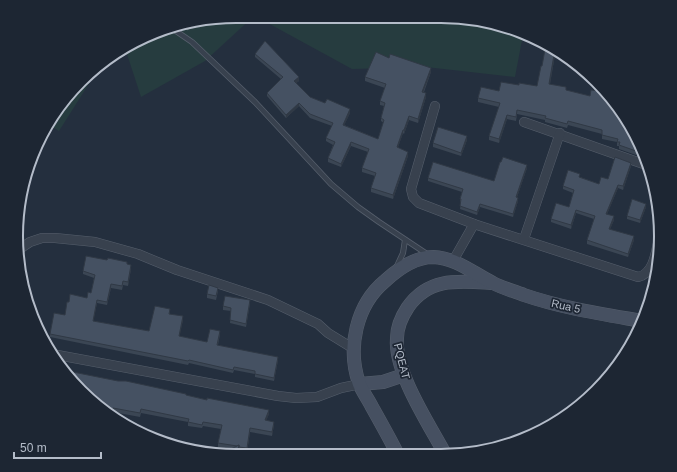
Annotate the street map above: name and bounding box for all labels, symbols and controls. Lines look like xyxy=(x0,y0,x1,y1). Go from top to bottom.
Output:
street label: Rua 5 xyxy=(550,297,582,315)
street label: PQEAT xyxy=(392,342,412,380)
scale bar xyxy=(14,434,101,460)
text: 50 m xyxy=(20,441,47,455)

